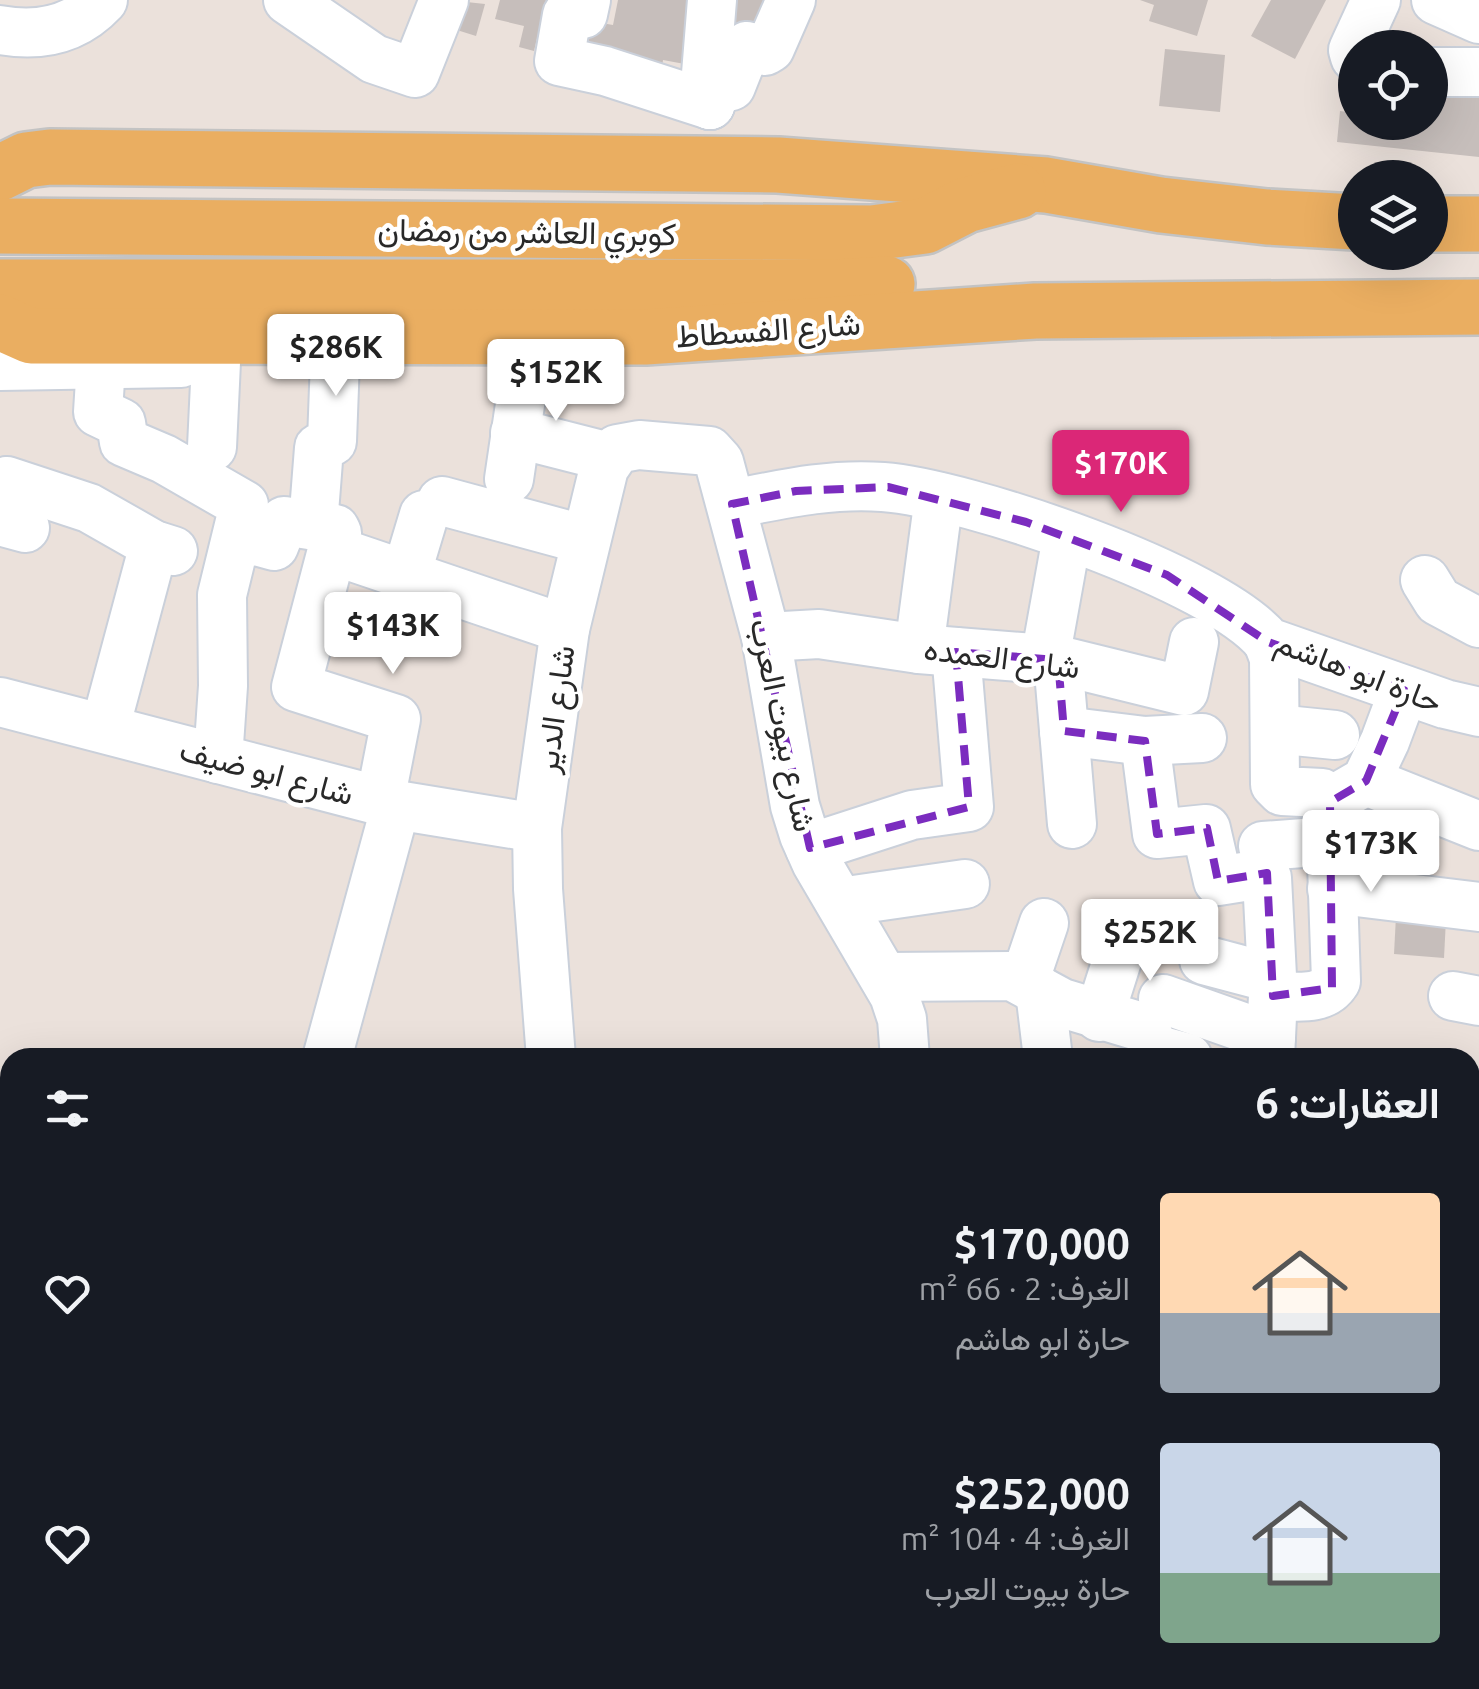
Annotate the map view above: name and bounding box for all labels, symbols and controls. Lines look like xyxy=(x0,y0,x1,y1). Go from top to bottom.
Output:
map controls xyxy=(1338,30,1448,270)
button: locate xyxy=(1338,30,1448,140)
button: layers xyxy=(1338,160,1448,270)
street label: كوبري العاشر من رمضان xyxy=(377,210,677,261)
street label: شارع الفسطاط xyxy=(675,305,862,358)
pin: $286K xyxy=(266,314,406,399)
text: $286K xyxy=(289,328,383,364)
pin: $152K xyxy=(486,339,626,424)
text: $152K xyxy=(509,353,603,389)
pin: $170K xyxy=(1051,430,1191,515)
text: $170K xyxy=(1074,444,1168,480)
pin: $143K xyxy=(323,592,463,677)
text: $143K xyxy=(346,606,440,642)
street label: شارع بيوت العرب xyxy=(739,615,824,836)
street label: حارة ابو هاشم xyxy=(1269,623,1447,723)
street label: شارع العمده xyxy=(921,630,1082,689)
street label: شارع الدير xyxy=(527,643,586,777)
street label: شارع ابو ضيف xyxy=(175,731,358,816)
pin: $173K xyxy=(1301,810,1441,895)
text: $173K xyxy=(1324,824,1418,860)
pin: $252K xyxy=(1080,899,1220,984)
text: $252K xyxy=(1103,913,1197,949)
text: العقارات: 6 xyxy=(1255,1079,1440,1126)
icon: filters xyxy=(40,1081,95,1136)
text: $170,000 xyxy=(954,1220,1130,1267)
icon: home xyxy=(1240,1233,1360,1353)
icon: heart xyxy=(40,1266,95,1321)
text: الغرف: 2 · 66 m² xyxy=(919,1270,1130,1306)
text: حارة ابو هاشم xyxy=(955,1320,1130,1356)
text: $252,000 xyxy=(954,1470,1130,1517)
icon: home xyxy=(1240,1483,1360,1603)
icon: heart xyxy=(40,1516,95,1571)
text: الغرف: 4 · 104 m² xyxy=(901,1520,1130,1556)
text: حارة بيوت العرب xyxy=(924,1570,1130,1606)

